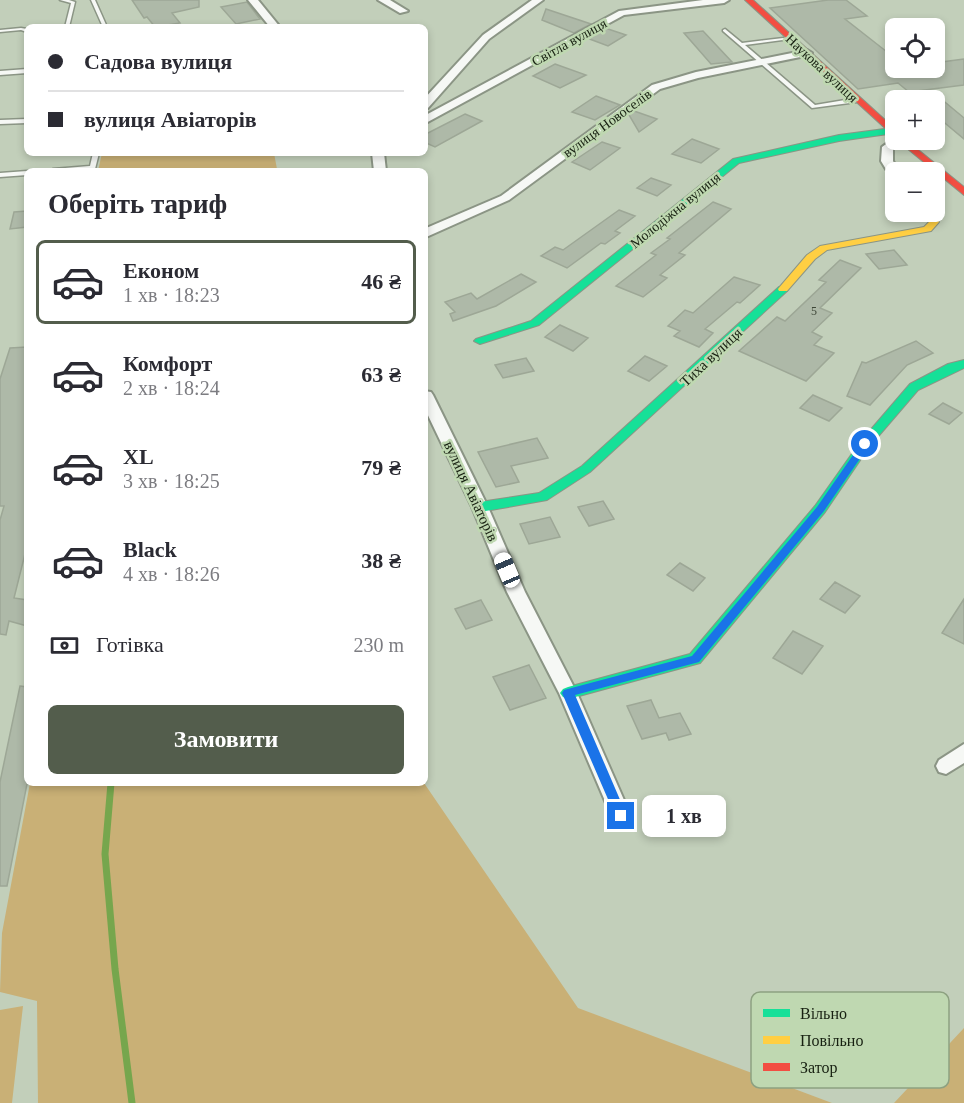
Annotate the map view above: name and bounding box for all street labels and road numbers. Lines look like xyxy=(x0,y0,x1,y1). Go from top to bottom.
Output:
street label: Світла вулиця xyxy=(529,15,610,69)
street label: Наукова вулиця xyxy=(783,31,861,106)
street label: вулиця Новоселів xyxy=(560,86,655,160)
street label: Молодіжна вулиця xyxy=(627,169,724,251)
street label: Тиха вулиця xyxy=(677,324,745,390)
street label: вулиця Авіаторів xyxy=(441,438,501,544)

